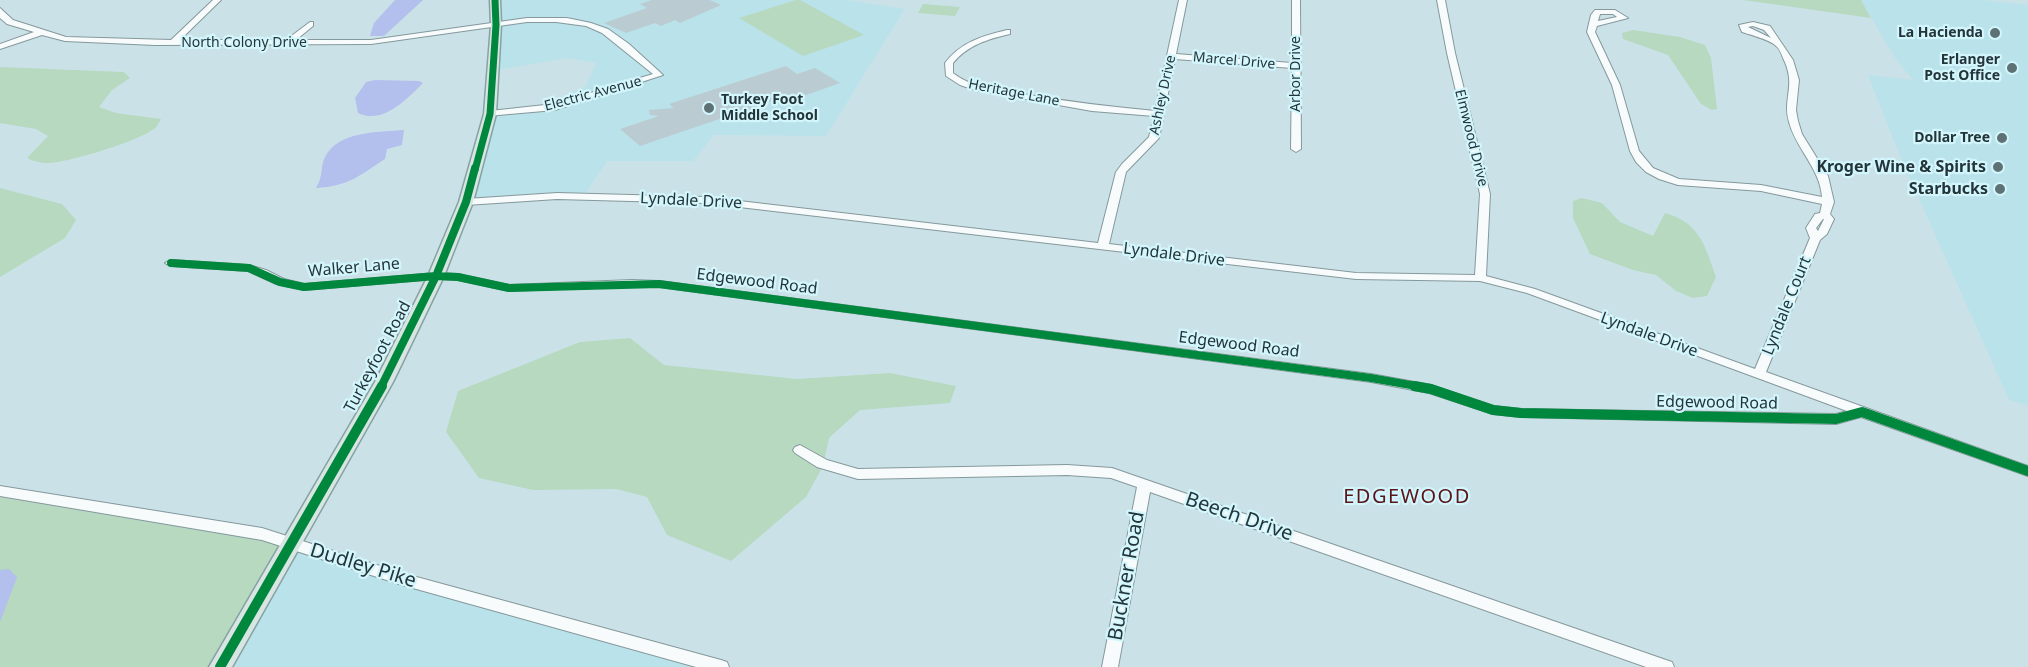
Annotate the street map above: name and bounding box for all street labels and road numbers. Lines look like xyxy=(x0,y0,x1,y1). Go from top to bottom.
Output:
street label: North Colony Drive xyxy=(181,35,307,51)
street label: Arbor Drive xyxy=(1288,36,1304,112)
street label: Marcel Drive xyxy=(1192,49,1276,73)
street label: Ashley Drive xyxy=(1146,54,1180,136)
street label: Electric Avenue xyxy=(543,73,643,115)
street label: Heritage Lane xyxy=(967,76,1061,110)
street label: Elmwood Drive xyxy=(1451,88,1491,188)
street label: Lyndale Drive xyxy=(640,189,742,213)
street label: Lyndale Drive xyxy=(1122,239,1226,271)
street label: Walker Lane xyxy=(307,254,401,282)
street label: Lyndale Court xyxy=(1759,254,1815,358)
street label: Edgewood Road xyxy=(695,265,819,299)
street label: Turkeyfoot Road xyxy=(341,298,415,416)
street label: Lyndale Drive xyxy=(1598,309,1700,361)
street label: Edgewood Road xyxy=(1177,328,1301,362)
street label: Edgewood Road xyxy=(1656,392,1778,414)
street label: Beech Drive xyxy=(1182,487,1296,547)
street label: Buckner Road xyxy=(1104,510,1150,642)
street label: Dudley Pike xyxy=(307,538,419,594)

